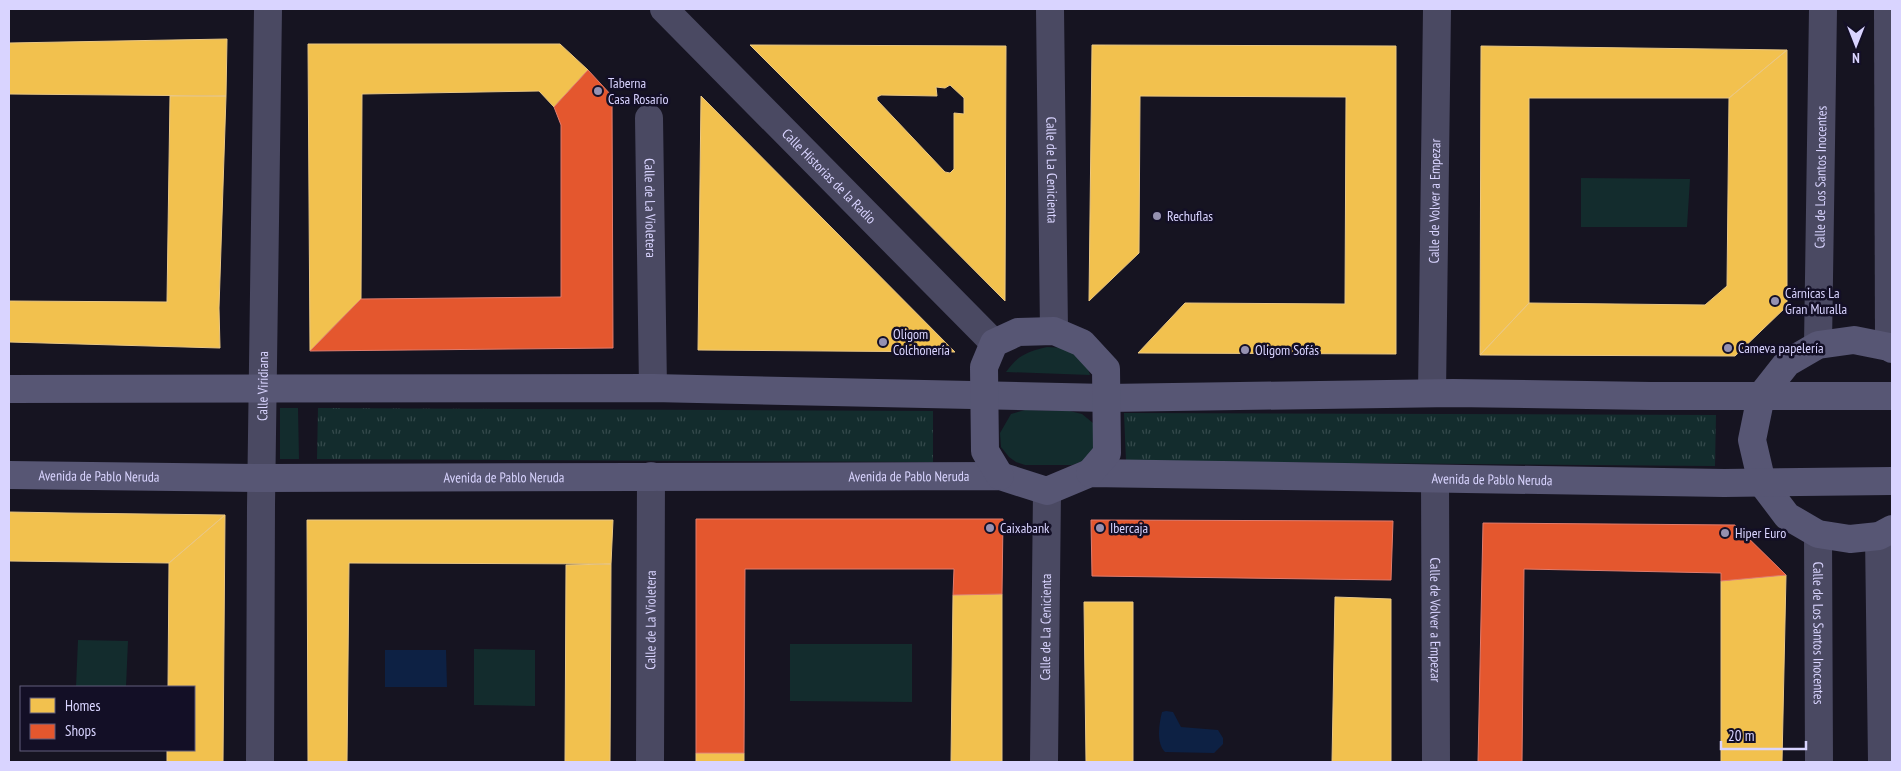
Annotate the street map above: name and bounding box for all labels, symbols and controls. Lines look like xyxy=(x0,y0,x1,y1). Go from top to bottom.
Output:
north arrow xyxy=(1831,20,1881,70)
text: N xyxy=(1852,49,1860,67)
place label: Taberna Casa Rosario xyxy=(608,74,669,108)
marker: Taberna Casa Rosario xyxy=(592,85,604,97)
street label: Calle de Los Santos Inocentes xyxy=(1810,105,1831,248)
street label: Calle de La Cenicienta xyxy=(1042,117,1062,223)
street label: Calle Historias de la Radio xyxy=(778,125,880,228)
street label: Calle de Volver a Empezar xyxy=(1425,138,1444,264)
street label: Calle de La Violetera xyxy=(641,158,660,258)
place label: Rechuflas xyxy=(1167,207,1213,225)
marker: Rechuflas xyxy=(1151,210,1163,222)
place label: Cárnicas La Gran Muralla xyxy=(1785,284,1847,318)
marker: Cárnicas La Gran Muralla xyxy=(1769,295,1781,307)
place label: Oligom Colchonería xyxy=(893,325,950,359)
marker: Oligom Colchonería xyxy=(877,336,889,348)
place label: Cameva papelería xyxy=(1738,339,1824,357)
place label: Oligom Sofás xyxy=(1255,341,1319,359)
marker: Cameva papelería xyxy=(1722,342,1734,354)
marker: Oligom Sofás xyxy=(1239,344,1251,356)
street label: Calle Viridiana xyxy=(253,351,272,421)
street label: Avenida de Pablo Neruda xyxy=(38,466,160,486)
street label: Avenida de Pablo Neruda xyxy=(848,467,969,485)
street label: Avenida de Pablo Neruda xyxy=(443,468,564,487)
street label: Avenida de Pablo Neruda xyxy=(1431,469,1553,489)
place label: Caixabank xyxy=(1000,519,1050,537)
place label: Ibercaja xyxy=(1110,519,1148,537)
marker: Caixabank xyxy=(984,522,996,534)
marker: Ibercaja xyxy=(1094,522,1106,534)
place label: Hiper Euro xyxy=(1735,524,1786,542)
marker: Hiper Euro xyxy=(1719,527,1731,539)
street label: Calle de Volver a Empezar xyxy=(1426,558,1445,683)
street label: Calle de Los Santos Inocentes xyxy=(1809,562,1828,705)
street label: Calle de La Violetera xyxy=(641,570,660,670)
street label: Calle de La Cenicienta xyxy=(1036,574,1055,680)
legend xyxy=(20,686,195,751)
text: Homes xyxy=(65,696,101,715)
scale bar xyxy=(1721,718,1806,750)
text: Shops xyxy=(65,721,96,740)
text: 20 m xyxy=(1728,726,1754,745)

